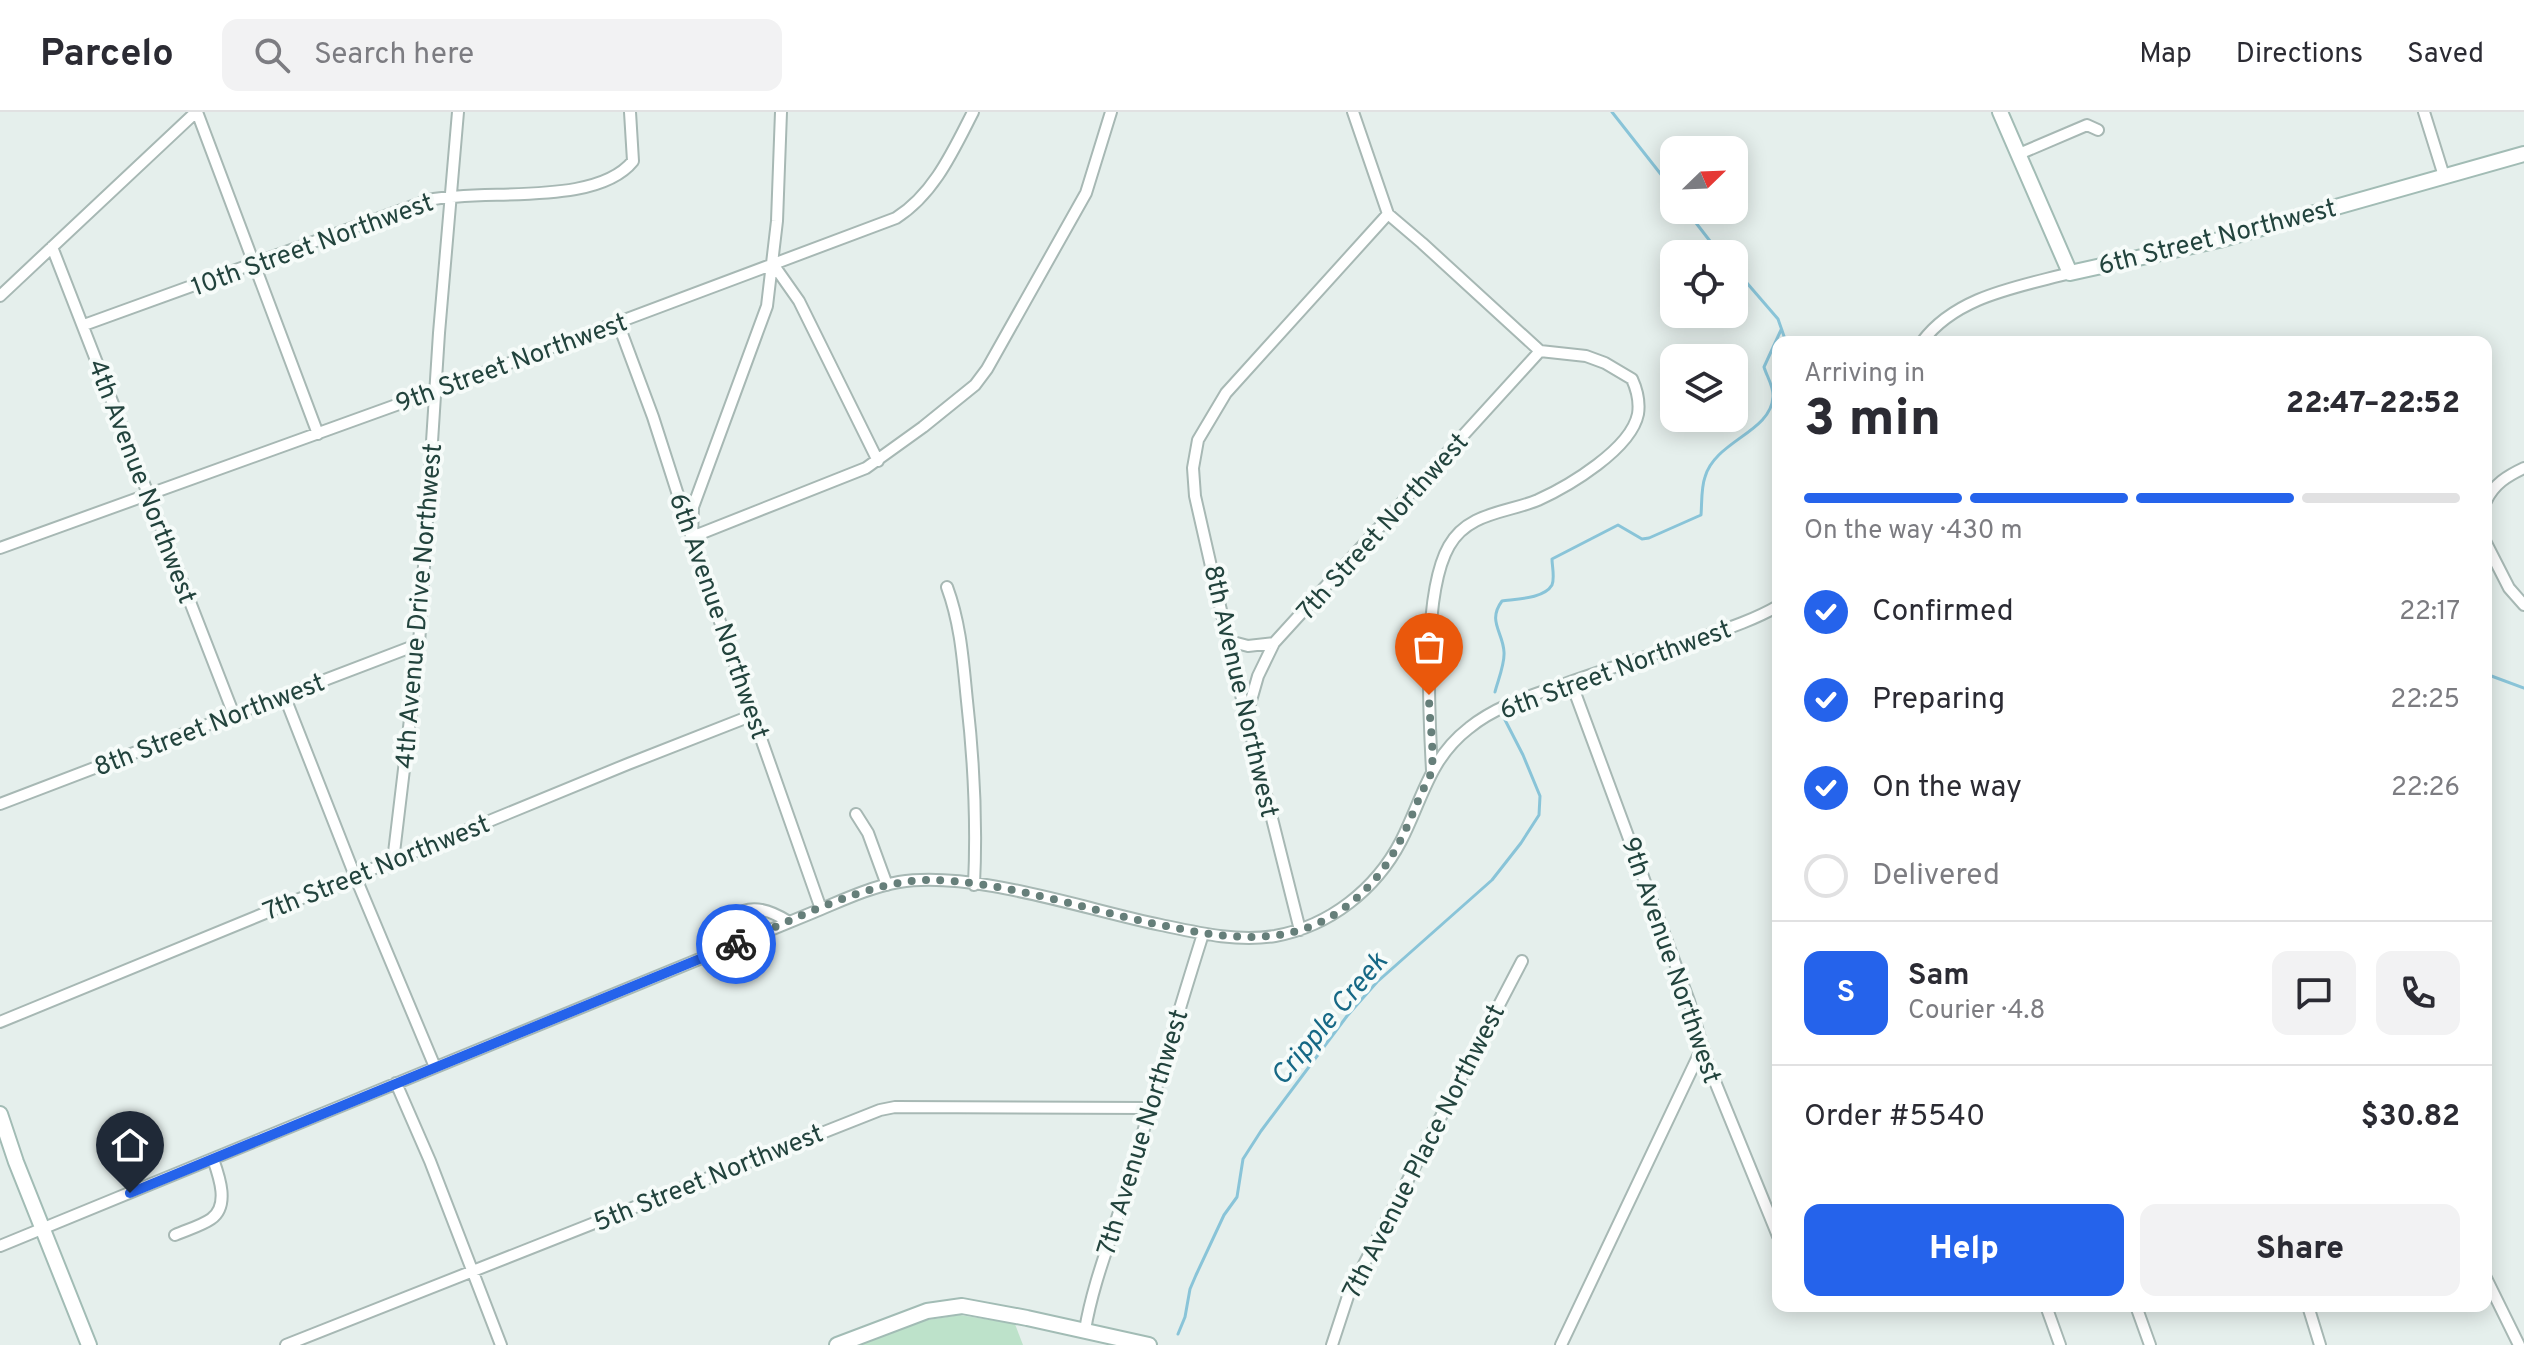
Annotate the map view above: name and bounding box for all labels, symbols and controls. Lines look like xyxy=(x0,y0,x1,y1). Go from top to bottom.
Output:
search box xyxy=(222,19,782,91)
text: Parcelo xyxy=(40,31,174,80)
icon: search xyxy=(250,33,294,77)
text: Search here xyxy=(314,37,474,74)
text: Map xyxy=(2139,37,2192,73)
text: Directions xyxy=(2236,37,2363,73)
text: Saved xyxy=(2407,37,2484,73)
north arrow xyxy=(1660,136,1748,224)
map controls xyxy=(1660,136,1748,432)
street label: 10th Street Northwest xyxy=(187,187,438,305)
street label: 6th Street Northwest xyxy=(2095,193,2340,284)
button: locate xyxy=(1660,240,1748,328)
street label: 9th Street Northwest xyxy=(392,307,632,422)
button: layers xyxy=(1660,344,1748,432)
street label: 4th Avenue Northwest xyxy=(79,355,202,609)
text: Arriving in xyxy=(1804,358,1925,391)
text: 22:47–22:52 xyxy=(2286,386,2460,423)
text: 3 min xyxy=(1804,388,1941,454)
street label: 7th Street Northwest xyxy=(1291,427,1477,628)
street label: 4th Avenue Drive Northwest xyxy=(390,442,451,770)
street label: 6th Avenue Northwest xyxy=(660,489,775,744)
text: On the way · 430 m xyxy=(1804,515,2023,548)
street label: 8th Avenue Northwest xyxy=(1194,562,1285,821)
icon: check xyxy=(1804,590,1848,634)
text: Confirmed xyxy=(1872,594,2014,631)
text: 22:17 xyxy=(2399,596,2460,629)
pin xyxy=(1395,613,1463,695)
street label: 6th Street Northwest xyxy=(1496,614,1736,729)
icon: bag xyxy=(1407,625,1451,669)
street label: 8th Street Northwest xyxy=(90,667,330,785)
icon: check xyxy=(1804,678,1848,722)
text: Preparing xyxy=(1872,682,2005,719)
text: 22:25 xyxy=(2390,684,2460,717)
icon: check xyxy=(1804,766,1848,810)
text: On the way xyxy=(1872,770,2022,807)
text: 22:26 xyxy=(2391,772,2460,805)
street label: 7th Street Northwest xyxy=(259,809,495,930)
street label: 9th Avenue Northwest xyxy=(1612,833,1727,1088)
text: Delivered xyxy=(1872,858,2000,895)
courier xyxy=(696,904,776,984)
icon: bike xyxy=(714,922,758,966)
water label: Cripple Creek xyxy=(1264,945,1397,1094)
button: chat xyxy=(2272,951,2356,1035)
button: phone xyxy=(2376,951,2460,1035)
text: Sam xyxy=(1908,958,1970,995)
text: S xyxy=(1837,975,1855,1012)
text: Courier · 4.8 xyxy=(1908,995,2045,1028)
street label: 7th Avenue Place Northwest xyxy=(1336,999,1514,1305)
street label: 7th Avenue Northwest xyxy=(1091,1006,1198,1260)
text: Order #5540 xyxy=(1804,1099,1985,1136)
text: $30.82 xyxy=(2361,1099,2460,1136)
pin xyxy=(96,1111,164,1193)
street label: 5th Street Northwest xyxy=(589,1118,829,1240)
icon: home xyxy=(108,1123,152,1167)
button: Help xyxy=(1804,1204,2124,1296)
button: Share xyxy=(2140,1204,2460,1296)

